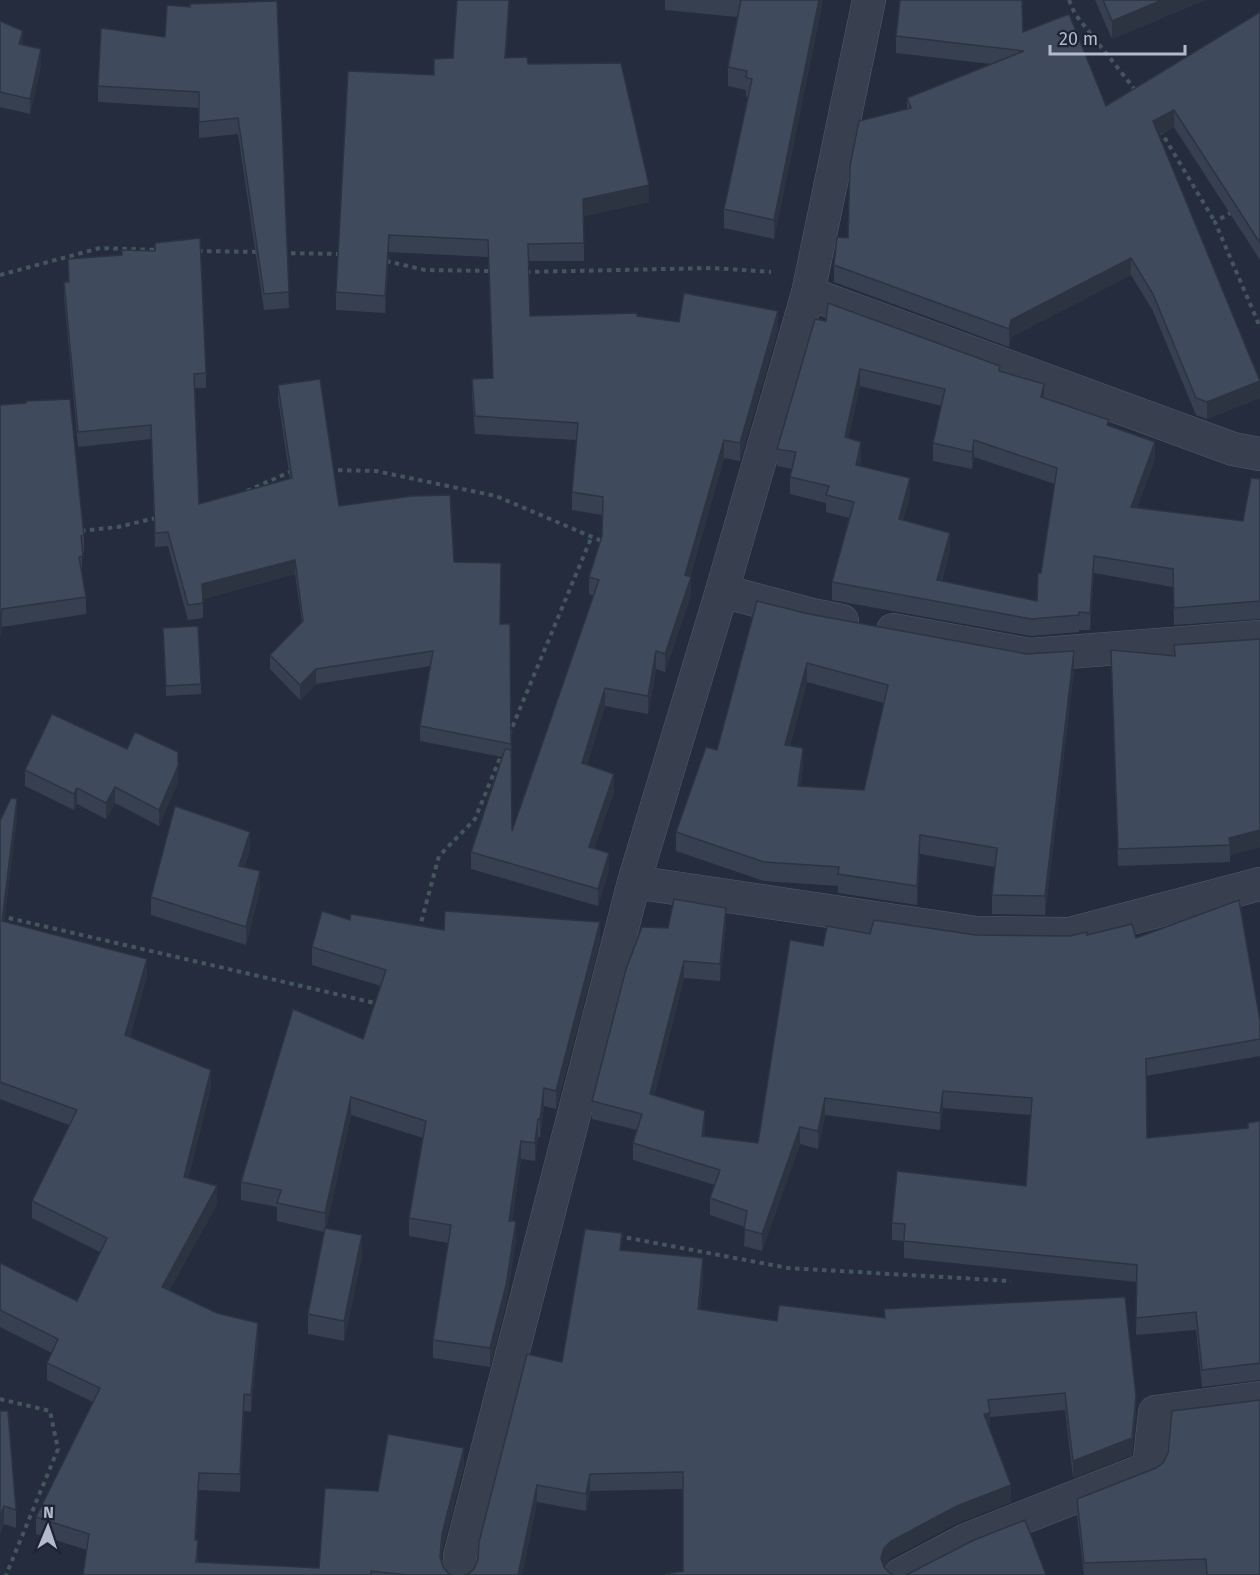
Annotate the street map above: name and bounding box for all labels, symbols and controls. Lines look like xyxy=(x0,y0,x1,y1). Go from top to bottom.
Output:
scale bar xyxy=(1050,18,1185,56)
text: 20 m xyxy=(1059,28,1098,50)
north arrow xyxy=(18,1497,78,1557)
text: N xyxy=(43,1503,54,1522)

